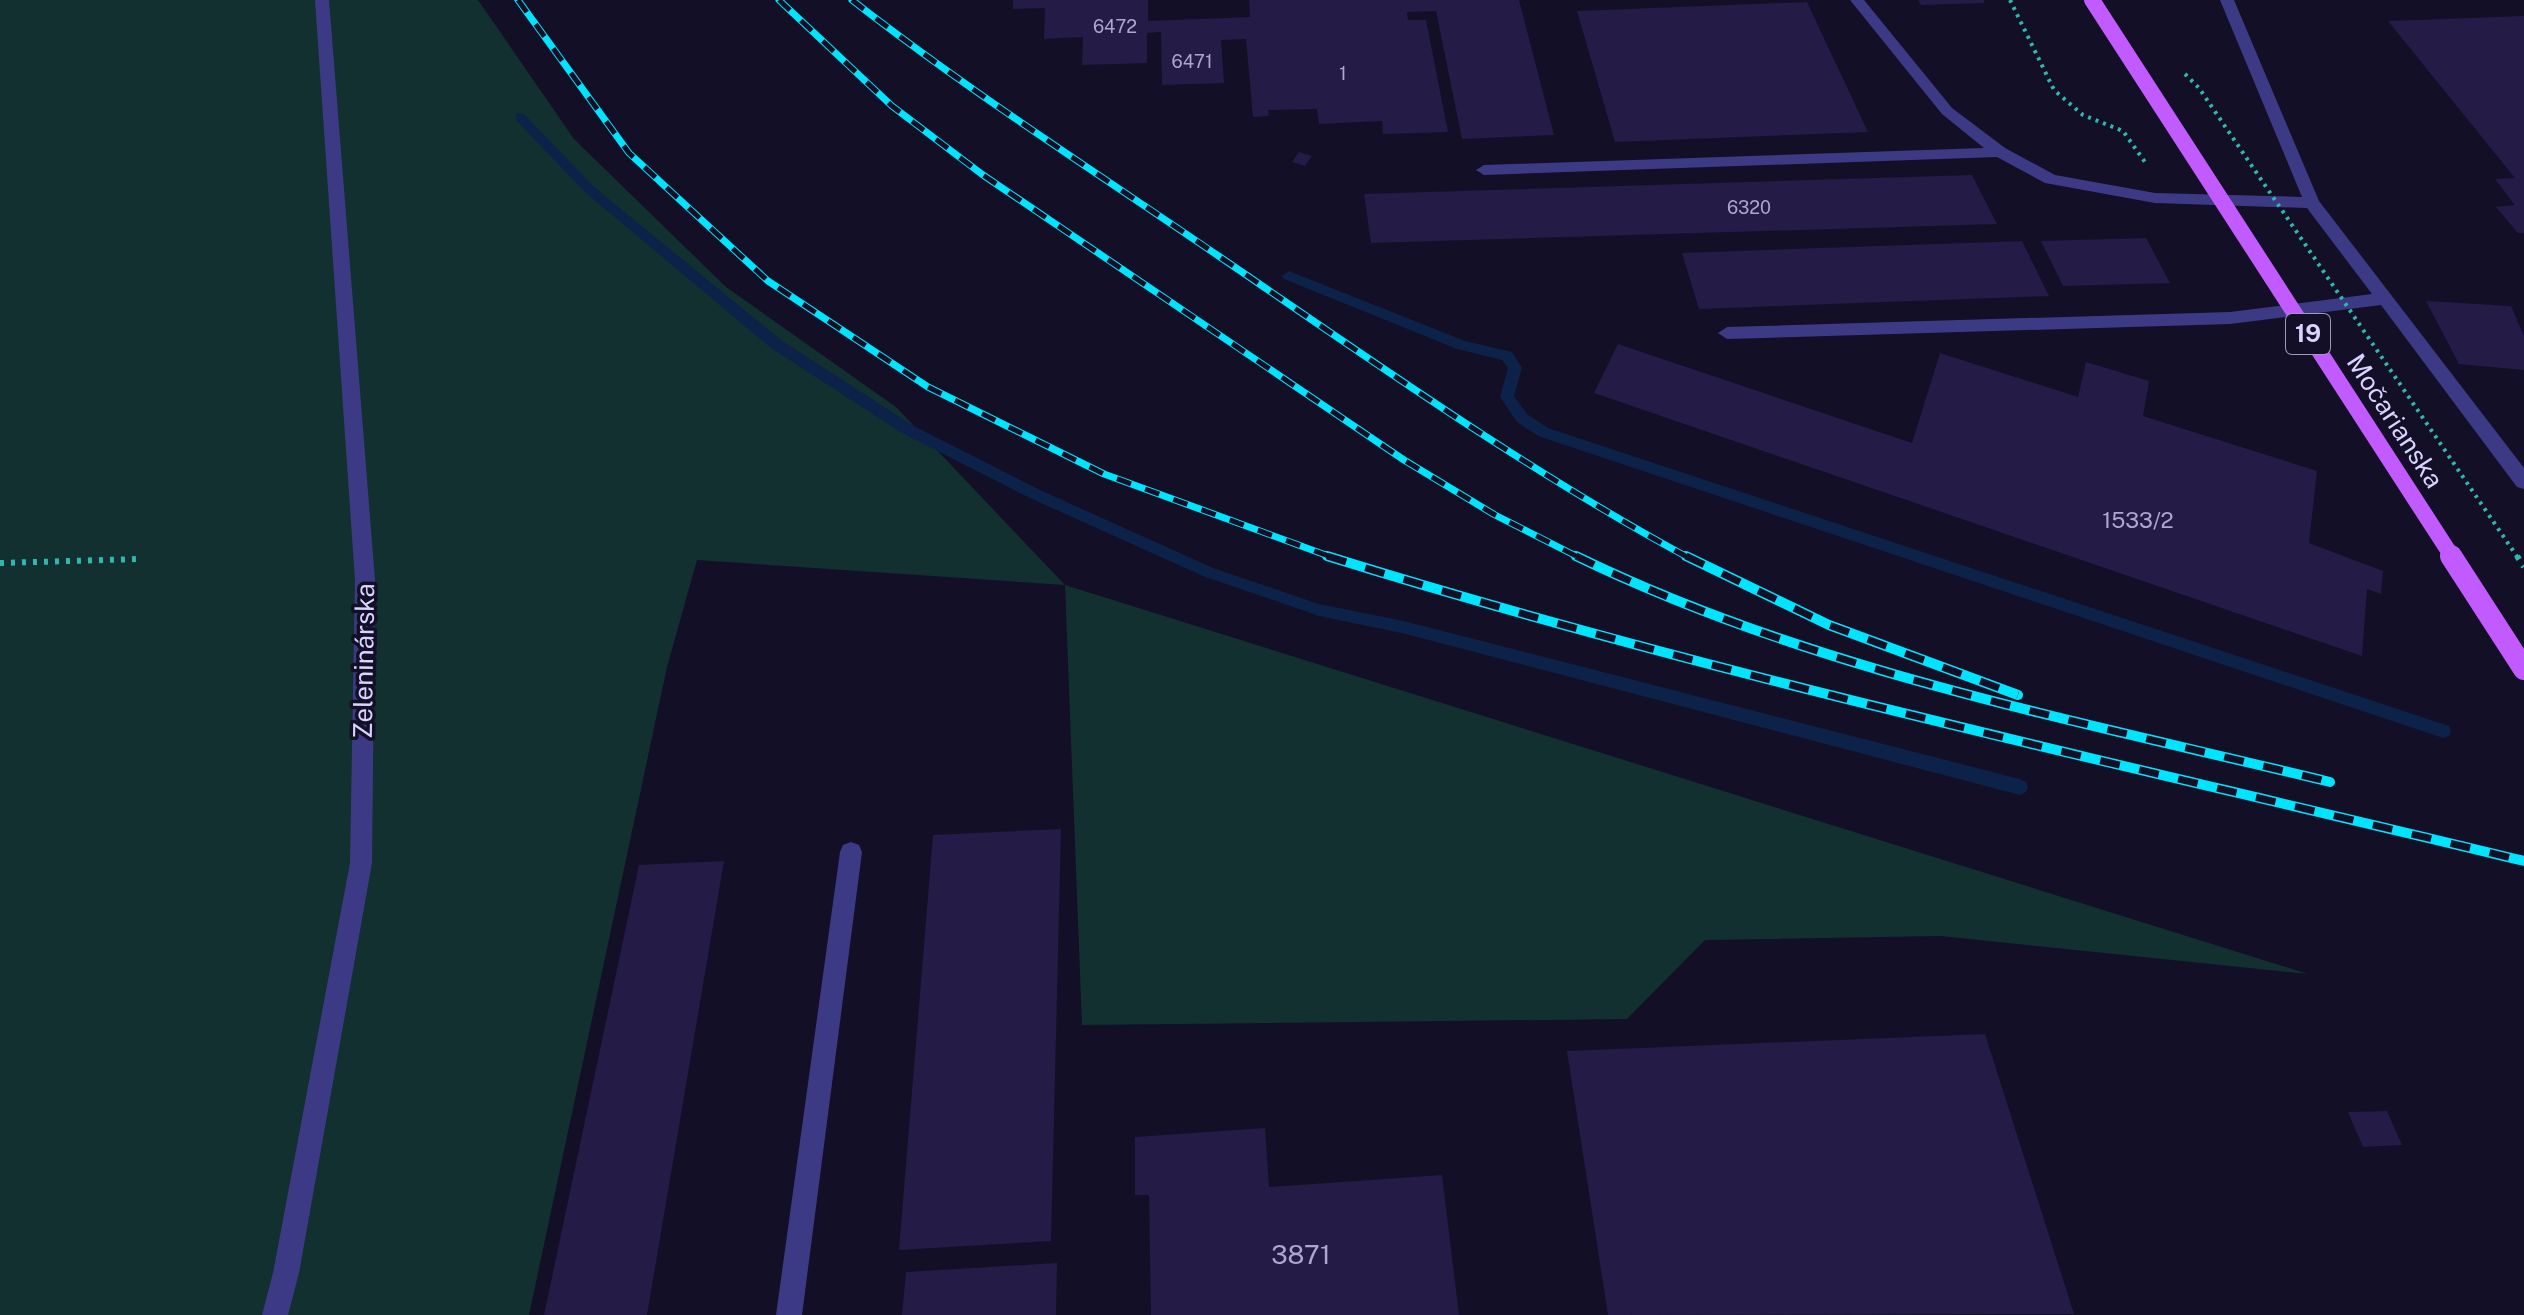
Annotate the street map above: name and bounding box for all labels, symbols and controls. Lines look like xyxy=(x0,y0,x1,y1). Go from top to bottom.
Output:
house number: 6472 xyxy=(1093,16,1137,37)
house number: 6471 xyxy=(1172,51,1212,72)
house number: 1 xyxy=(1339,63,1347,84)
house number: 6320 xyxy=(1727,197,1771,218)
road number: 19 xyxy=(2286,314,2330,354)
street label: Močarianska xyxy=(2341,348,2450,494)
house number: 1533/2 xyxy=(2102,507,2174,533)
street label: Zeleninárska xyxy=(347,583,380,739)
house number: 3871 xyxy=(1271,1239,1331,1270)

